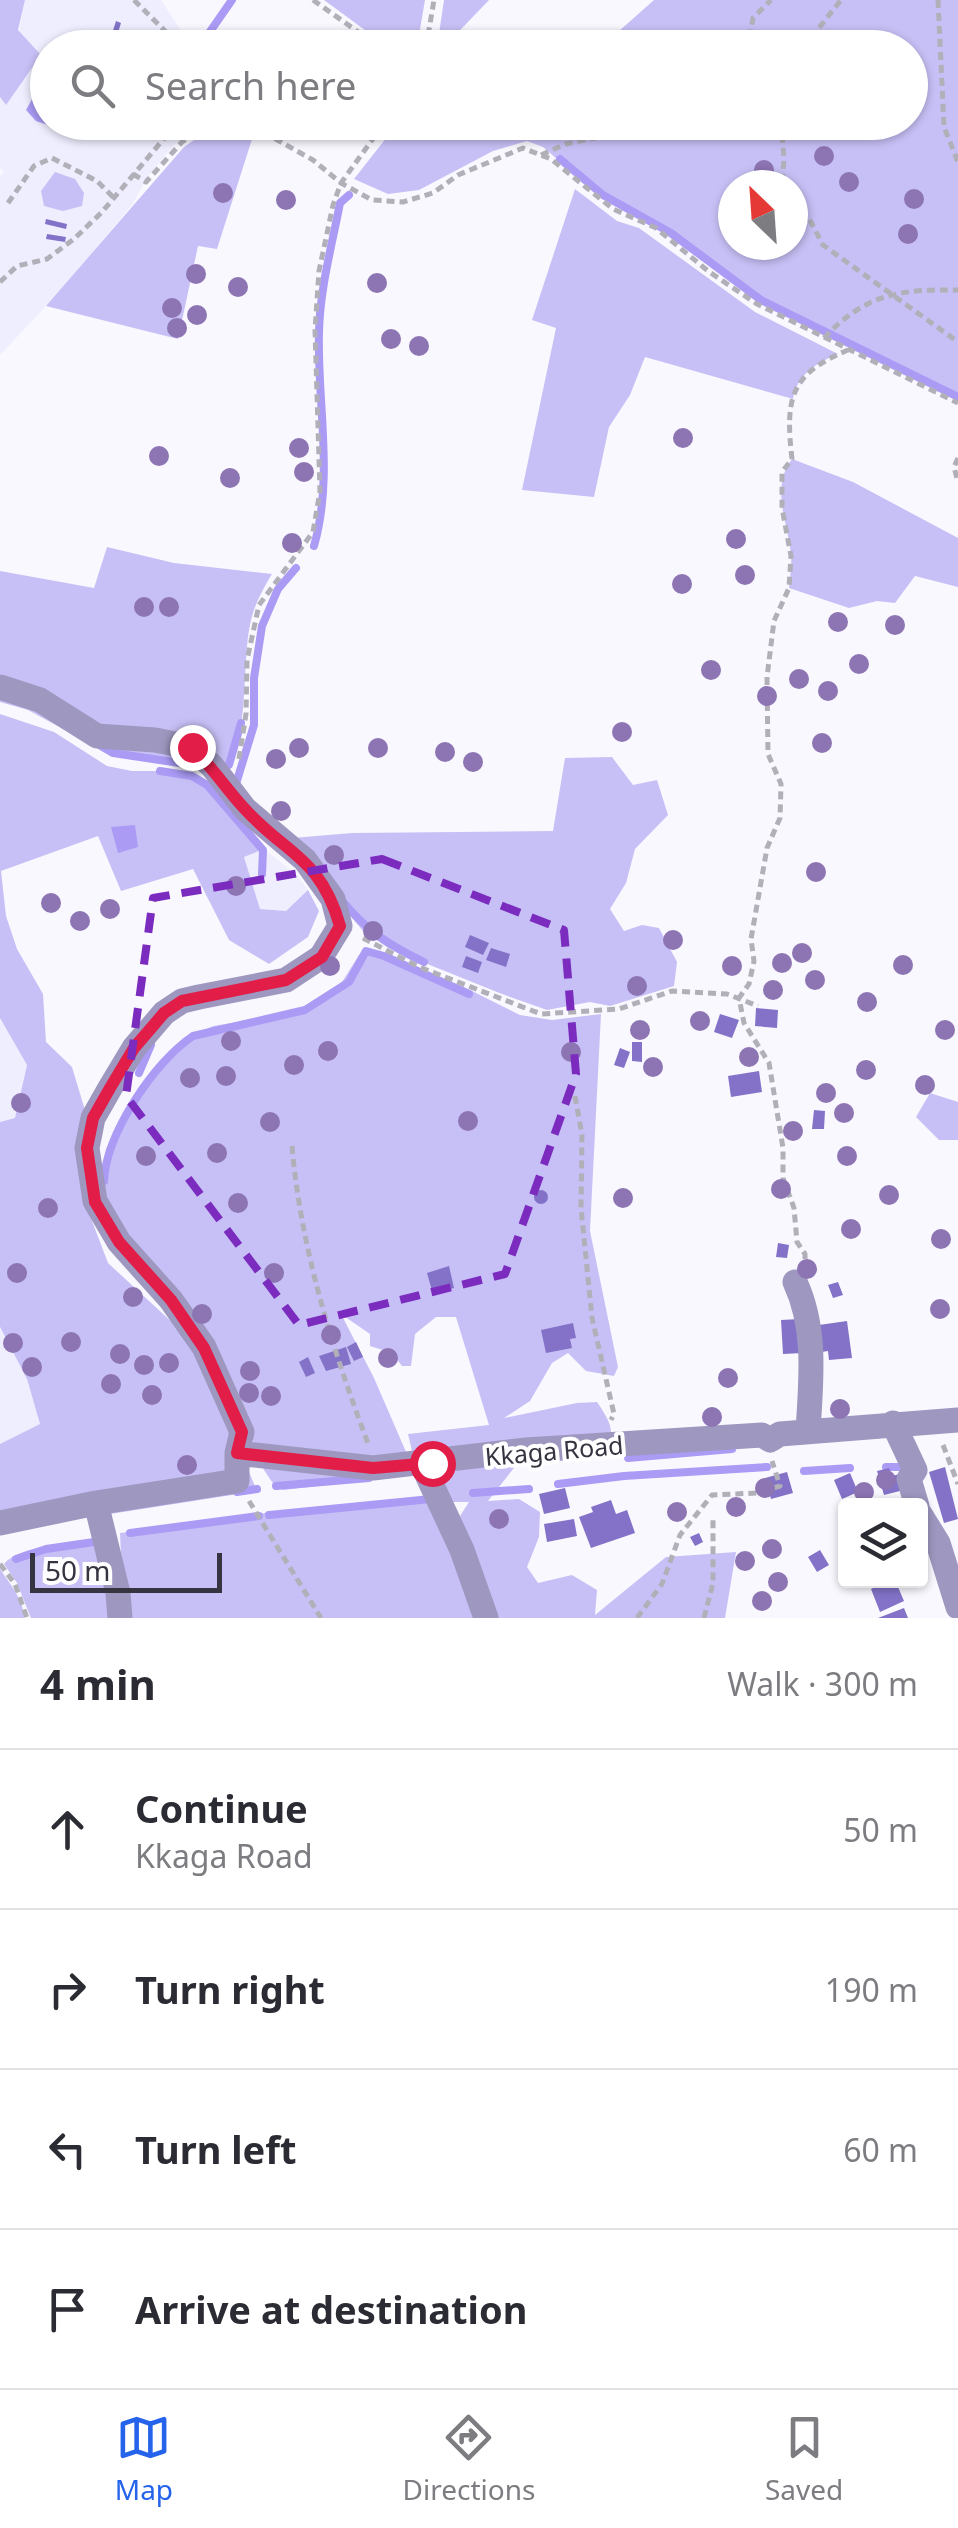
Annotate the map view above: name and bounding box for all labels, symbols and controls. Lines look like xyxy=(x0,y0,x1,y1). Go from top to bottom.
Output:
search box xyxy=(30,30,928,140)
icon: search xyxy=(65,58,120,113)
text: Search here xyxy=(145,59,356,111)
north arrow xyxy=(718,170,808,260)
route end xyxy=(170,725,216,771)
street label: Kkaga Road xyxy=(483,1427,625,1473)
route start xyxy=(410,1441,456,1487)
map controls xyxy=(838,1498,928,1588)
button: layers xyxy=(838,1498,928,1588)
scale bar xyxy=(30,1548,222,1592)
text: 50 m xyxy=(45,1551,111,1589)
text: 4 min xyxy=(40,1655,156,1712)
text: Walk · 300 m xyxy=(727,1662,918,1705)
text: Continue xyxy=(135,1782,308,1834)
icon: ahead xyxy=(40,1802,95,1857)
text: 50 m xyxy=(843,1808,918,1851)
text: Kkaga Road xyxy=(135,1834,313,1877)
icon: right xyxy=(40,1962,95,2017)
text: Turn right xyxy=(135,1963,325,2015)
text: 190 m xyxy=(825,1968,918,2011)
icon: left xyxy=(40,2122,95,2177)
text: Turn left xyxy=(135,2123,297,2175)
text: 60 m xyxy=(843,2128,918,2171)
icon: arrive xyxy=(40,2282,95,2337)
text: Arrive at destination xyxy=(135,2283,527,2335)
tab: Map xyxy=(115,2410,173,2508)
tab: Directions xyxy=(403,2410,535,2508)
tab: Saved xyxy=(765,2410,843,2508)

